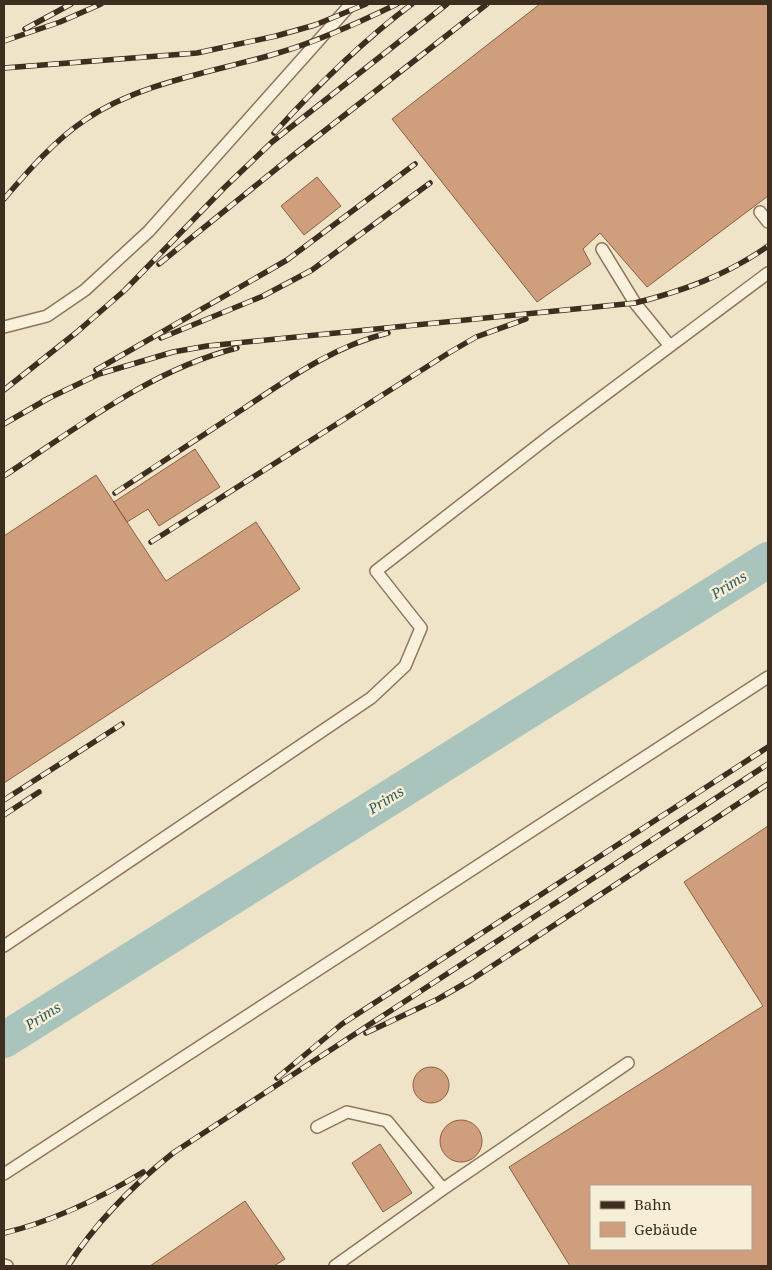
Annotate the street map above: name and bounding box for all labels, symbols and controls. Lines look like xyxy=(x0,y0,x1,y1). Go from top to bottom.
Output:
water label: Prims xyxy=(707,566,751,603)
water label: Prims xyxy=(364,781,408,818)
water label: Prims xyxy=(21,997,65,1034)
legend xyxy=(590,1185,752,1250)
text: Bahn xyxy=(634,1194,672,1214)
text: Gebäude xyxy=(634,1219,697,1239)

